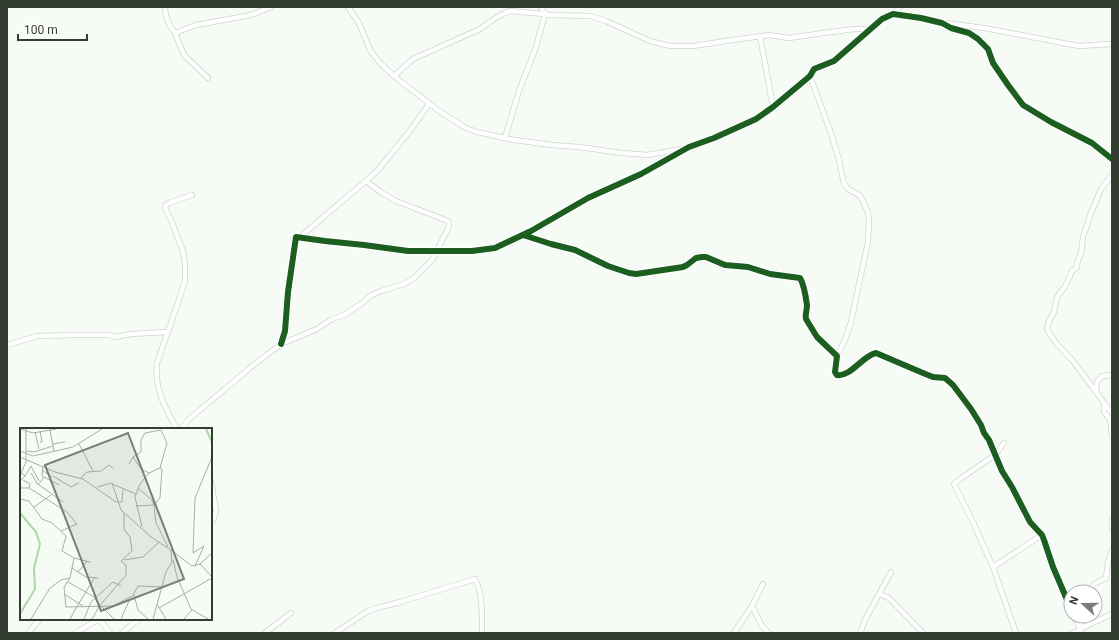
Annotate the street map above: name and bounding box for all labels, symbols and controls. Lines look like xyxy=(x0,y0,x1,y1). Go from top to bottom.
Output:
scale bar xyxy=(18,16,87,42)
text: 100 m xyxy=(24,23,58,37)
inset map xyxy=(20,428,212,620)
north arrow xyxy=(1063,584,1103,624)
text: N xyxy=(1067,594,1082,607)

